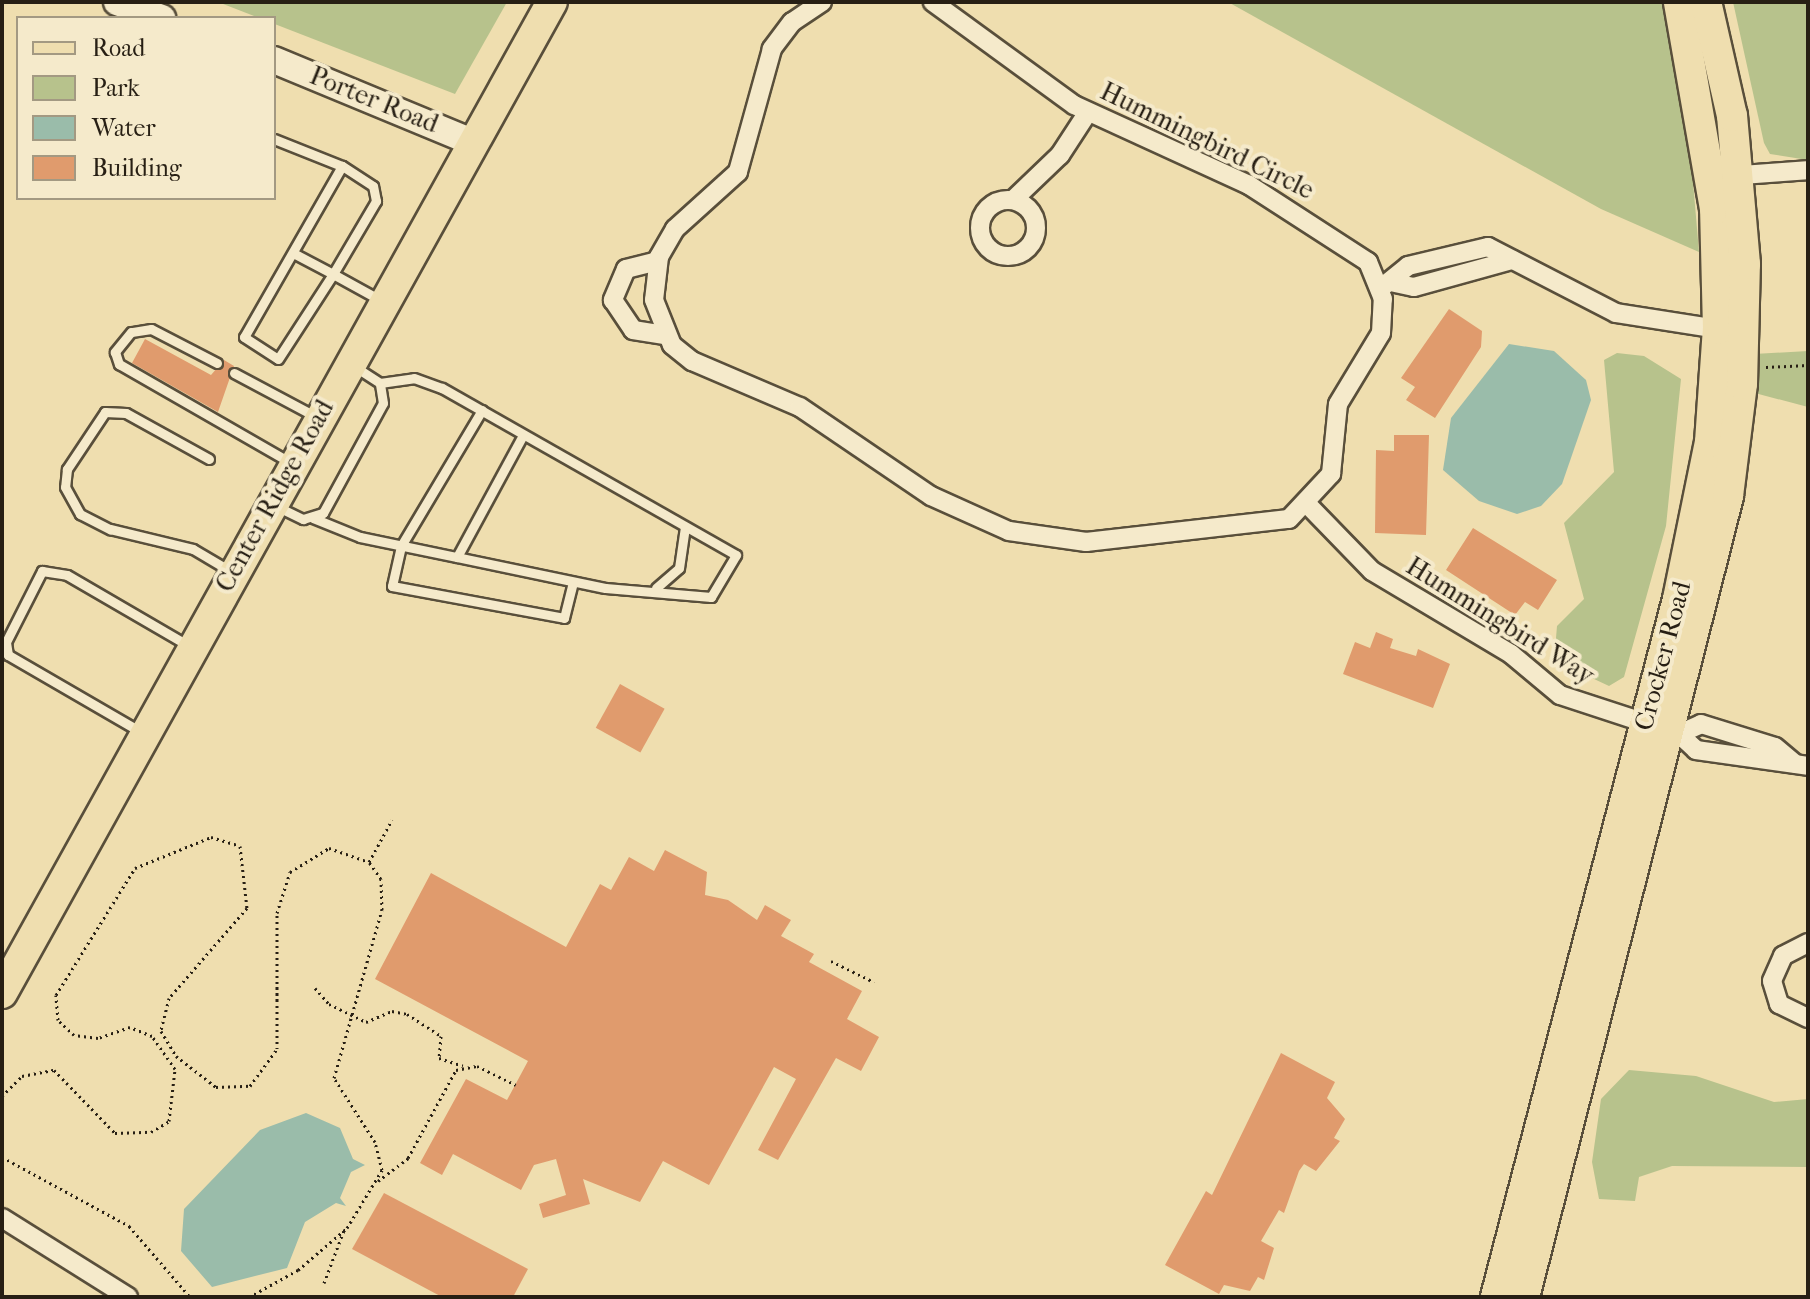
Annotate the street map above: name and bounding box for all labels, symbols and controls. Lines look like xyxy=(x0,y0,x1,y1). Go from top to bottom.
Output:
legend xyxy=(16,16,276,200)
text: Road xyxy=(92,34,145,62)
street label: Porter Road xyxy=(305,60,443,140)
text: Park xyxy=(92,74,140,102)
street label: Hummingbird Circle xyxy=(1095,76,1319,206)
text: Water xyxy=(92,114,156,142)
text: Building xyxy=(92,154,182,182)
street label: Center Ridge Road xyxy=(209,395,341,597)
street label: Hummingbird Way xyxy=(1400,551,1600,691)
street label: Crocker Road xyxy=(1628,578,1698,734)

